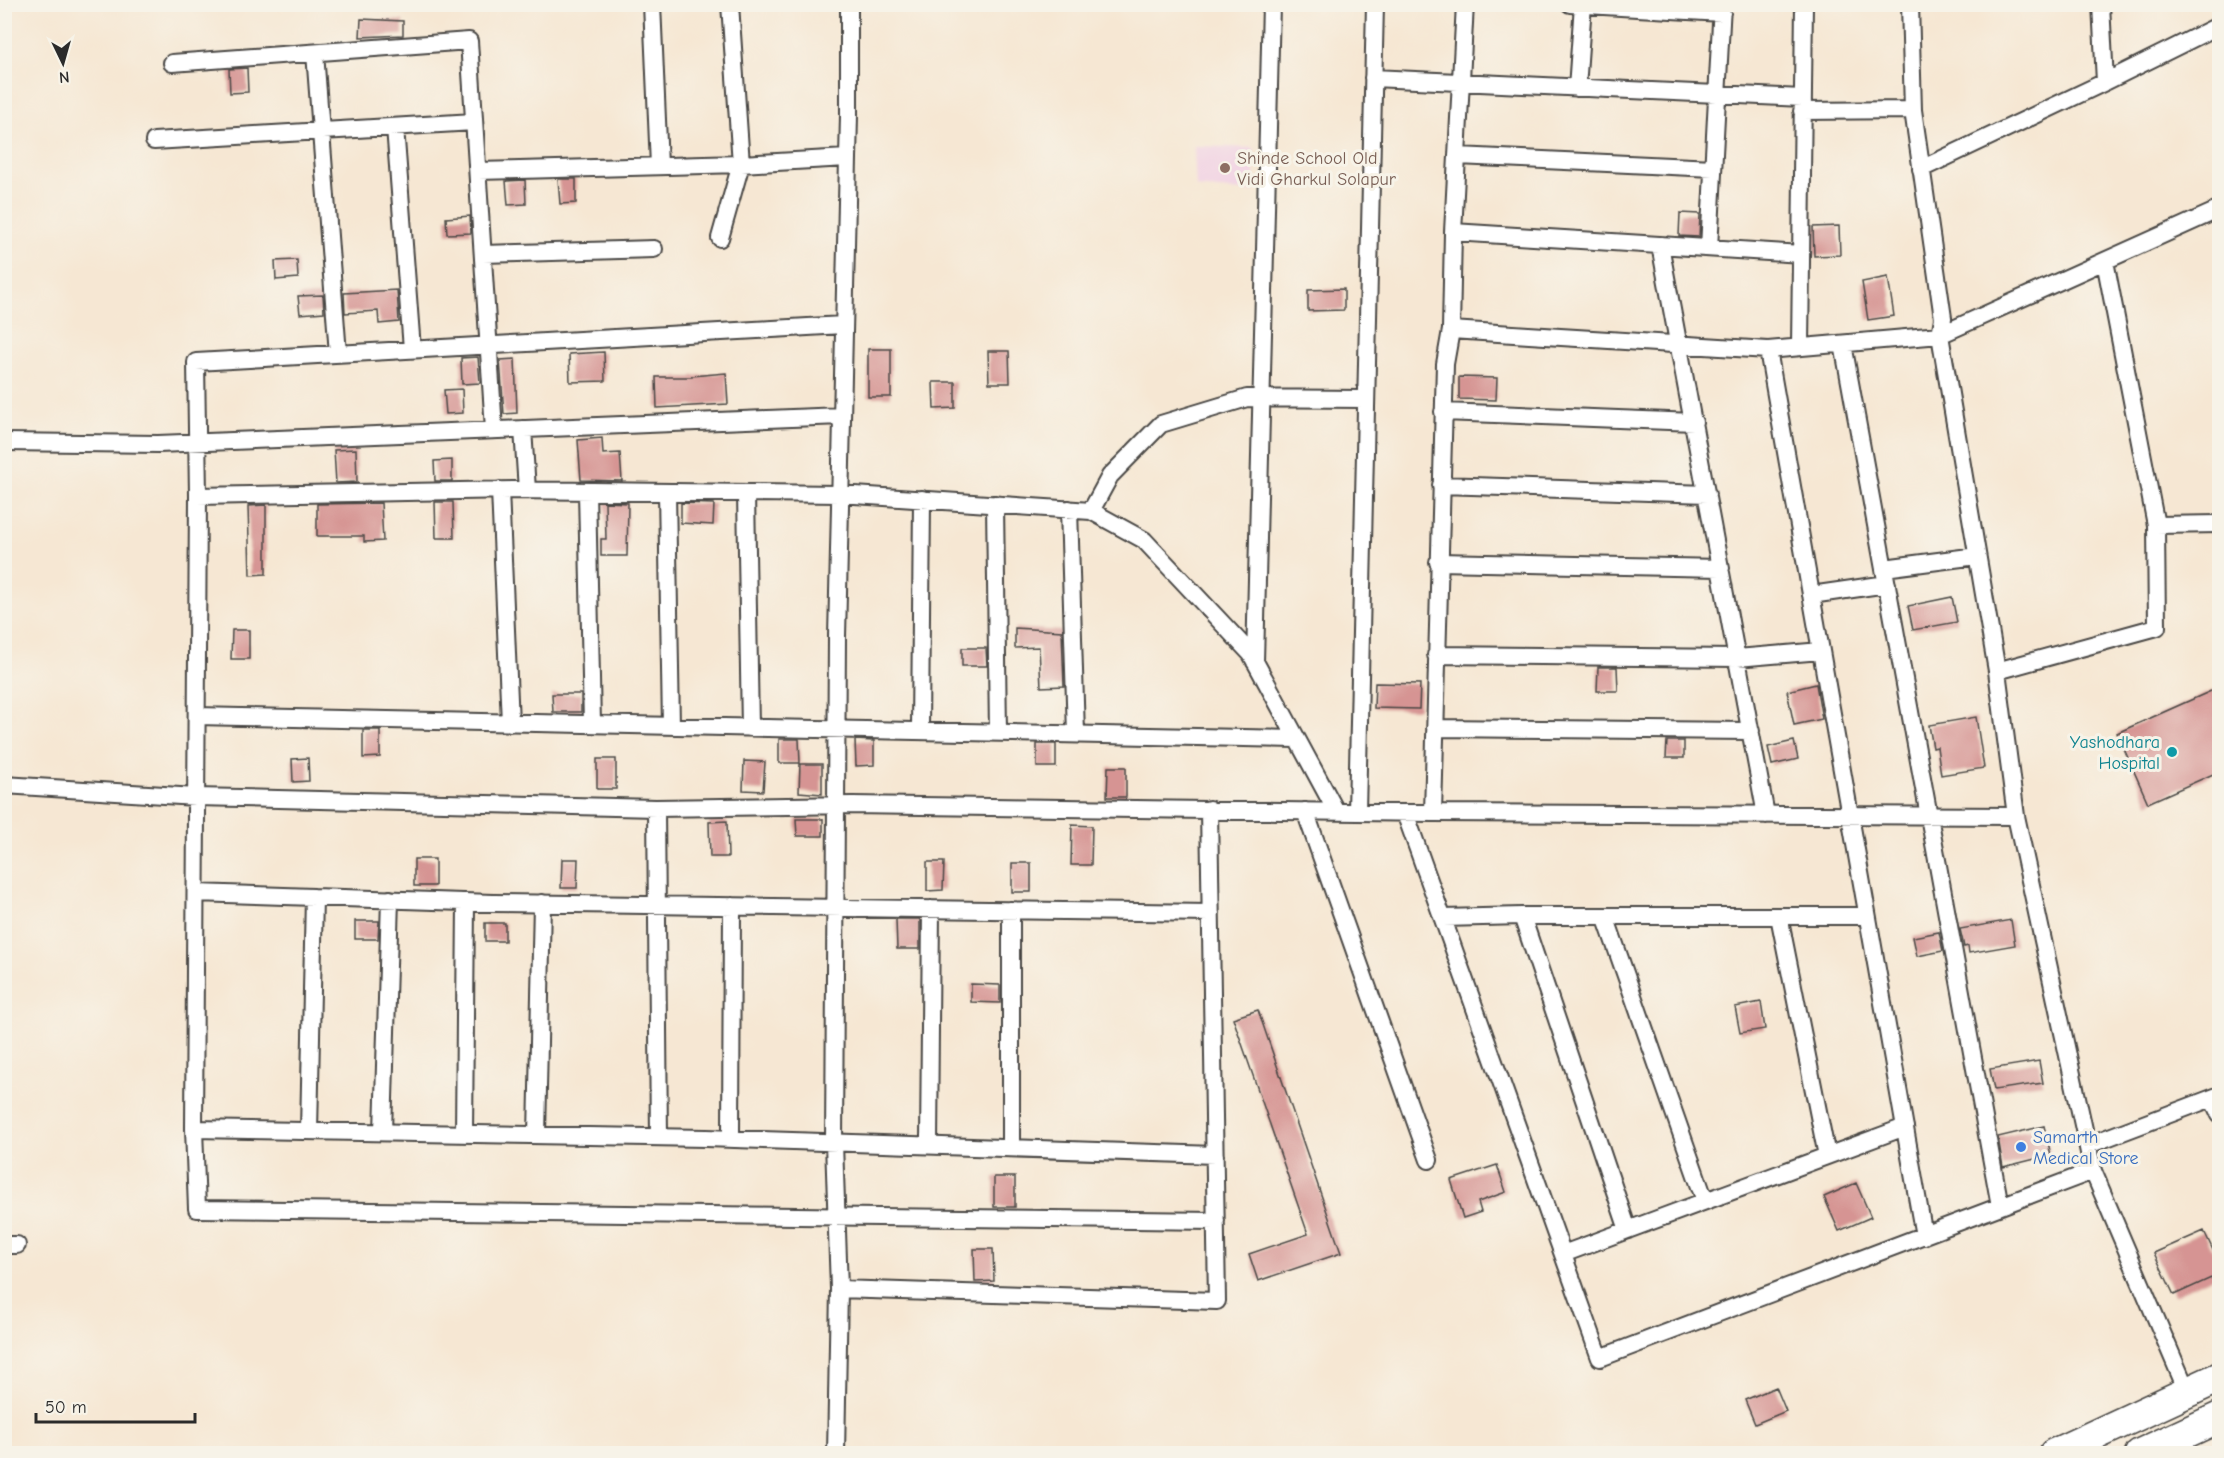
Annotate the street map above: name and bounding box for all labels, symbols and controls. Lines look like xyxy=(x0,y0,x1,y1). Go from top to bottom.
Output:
north arrow xyxy=(33,33,93,93)
text: N xyxy=(58,68,70,86)
place label: Shinde School Old Vidi Gharkul Solapur xyxy=(1237,148,1397,190)
marker: Shinde School Old Vidi Gharkul Solapur xyxy=(1218,161,1232,175)
place label: Yashodhara Hospital xyxy=(2070,732,2160,774)
marker: Yashodhara Hospital xyxy=(2165,745,2179,759)
place label: Samarth Medical Store xyxy=(2033,1127,2139,1169)
marker: Samarth Medical Store xyxy=(2014,1140,2028,1154)
scale bar xyxy=(36,1386,195,1424)
text: 50 m xyxy=(45,1397,87,1418)

